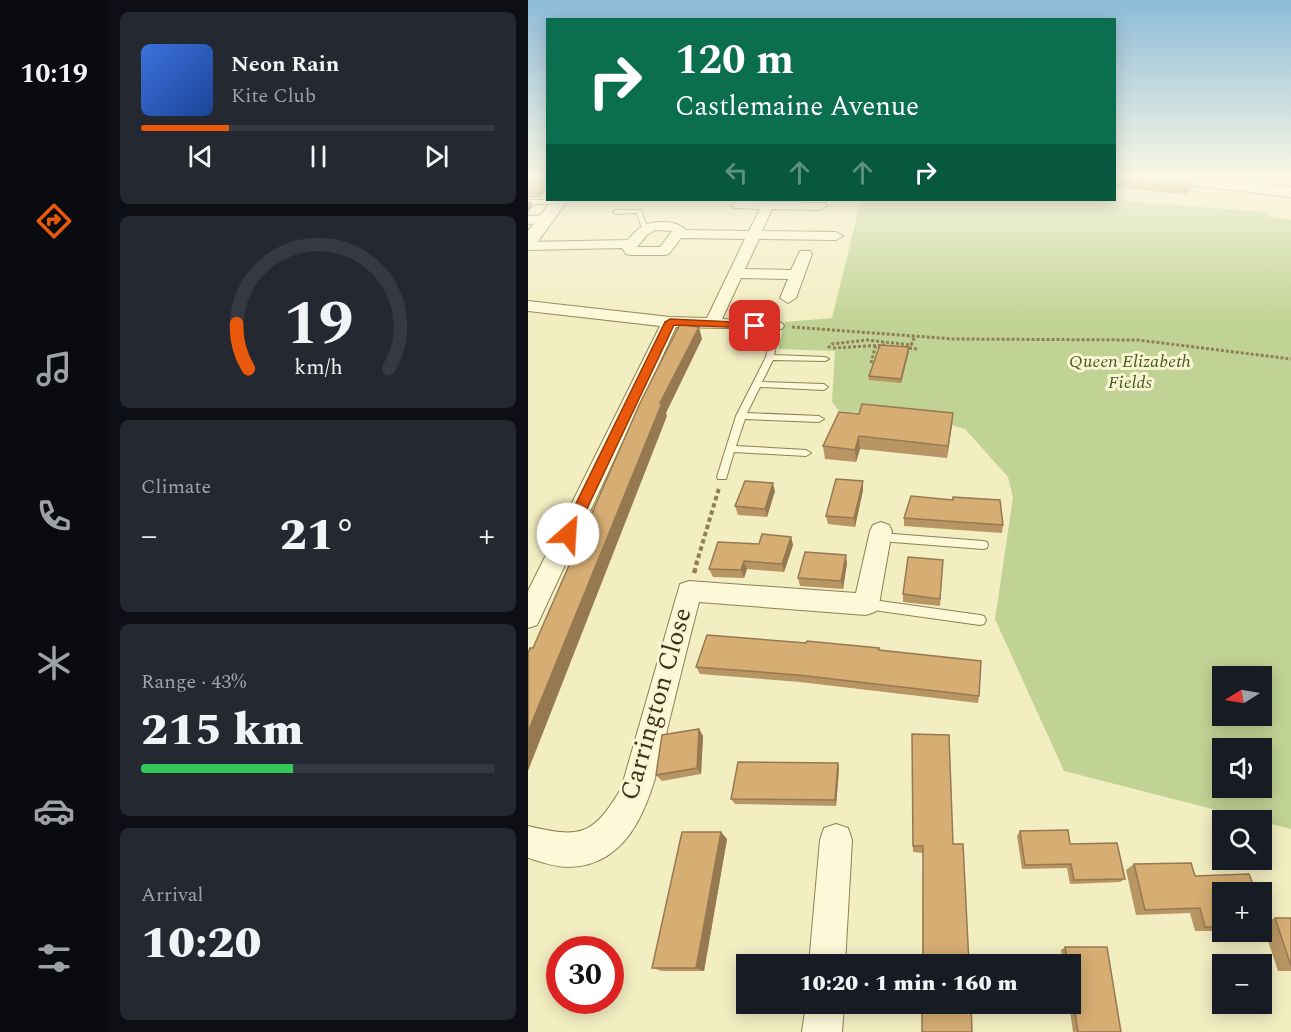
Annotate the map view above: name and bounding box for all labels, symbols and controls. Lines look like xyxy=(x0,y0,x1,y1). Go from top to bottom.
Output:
text: 120 m xyxy=(675,29,794,92)
icon: right xyxy=(576,42,654,120)
text: Neon Rain xyxy=(231,48,339,81)
text: 10:19 xyxy=(20,53,88,95)
text: Kite Club xyxy=(231,81,316,111)
text: Castlemaine Avenue xyxy=(675,86,919,128)
icon: previous xyxy=(184,140,217,173)
icon: pause xyxy=(302,140,335,173)
icon: next xyxy=(420,140,453,173)
icon: left xyxy=(720,156,753,189)
icon: ahead xyxy=(783,156,816,189)
icon: ahead xyxy=(846,156,879,189)
icon: right xyxy=(909,156,942,189)
icon: directions xyxy=(33,200,75,242)
text: 19 xyxy=(283,277,353,372)
pin xyxy=(729,300,780,351)
icon: arrive xyxy=(738,309,771,342)
icon: music xyxy=(33,348,75,390)
park label: Queen Elizabeth Fields xyxy=(1069,348,1191,396)
text: km/h xyxy=(294,351,342,384)
text: Climate xyxy=(141,472,211,502)
icon: phone xyxy=(33,495,75,537)
text: 21° xyxy=(280,501,356,570)
position arrow xyxy=(536,502,600,566)
text: − xyxy=(141,511,158,561)
text: + xyxy=(478,511,495,561)
street label: Carrington Close xyxy=(609,603,703,805)
icon: climate xyxy=(33,642,75,684)
north arrow xyxy=(1212,666,1272,726)
map controls xyxy=(1212,666,1272,1014)
text: Range · 43% xyxy=(141,667,246,697)
text: 215 km xyxy=(141,696,303,765)
button: sound xyxy=(1212,738,1272,798)
icon: car xyxy=(33,790,75,832)
button: search xyxy=(1212,810,1272,870)
text: Arrival xyxy=(141,880,203,910)
button: + xyxy=(1212,882,1272,942)
text: 10:20 xyxy=(141,909,262,978)
speed limit sign: 30 xyxy=(546,936,624,1014)
icon: filters xyxy=(33,937,75,979)
button: − xyxy=(1212,954,1272,1014)
text: 10:20 · 1 min · 160 m xyxy=(799,967,1018,1000)

